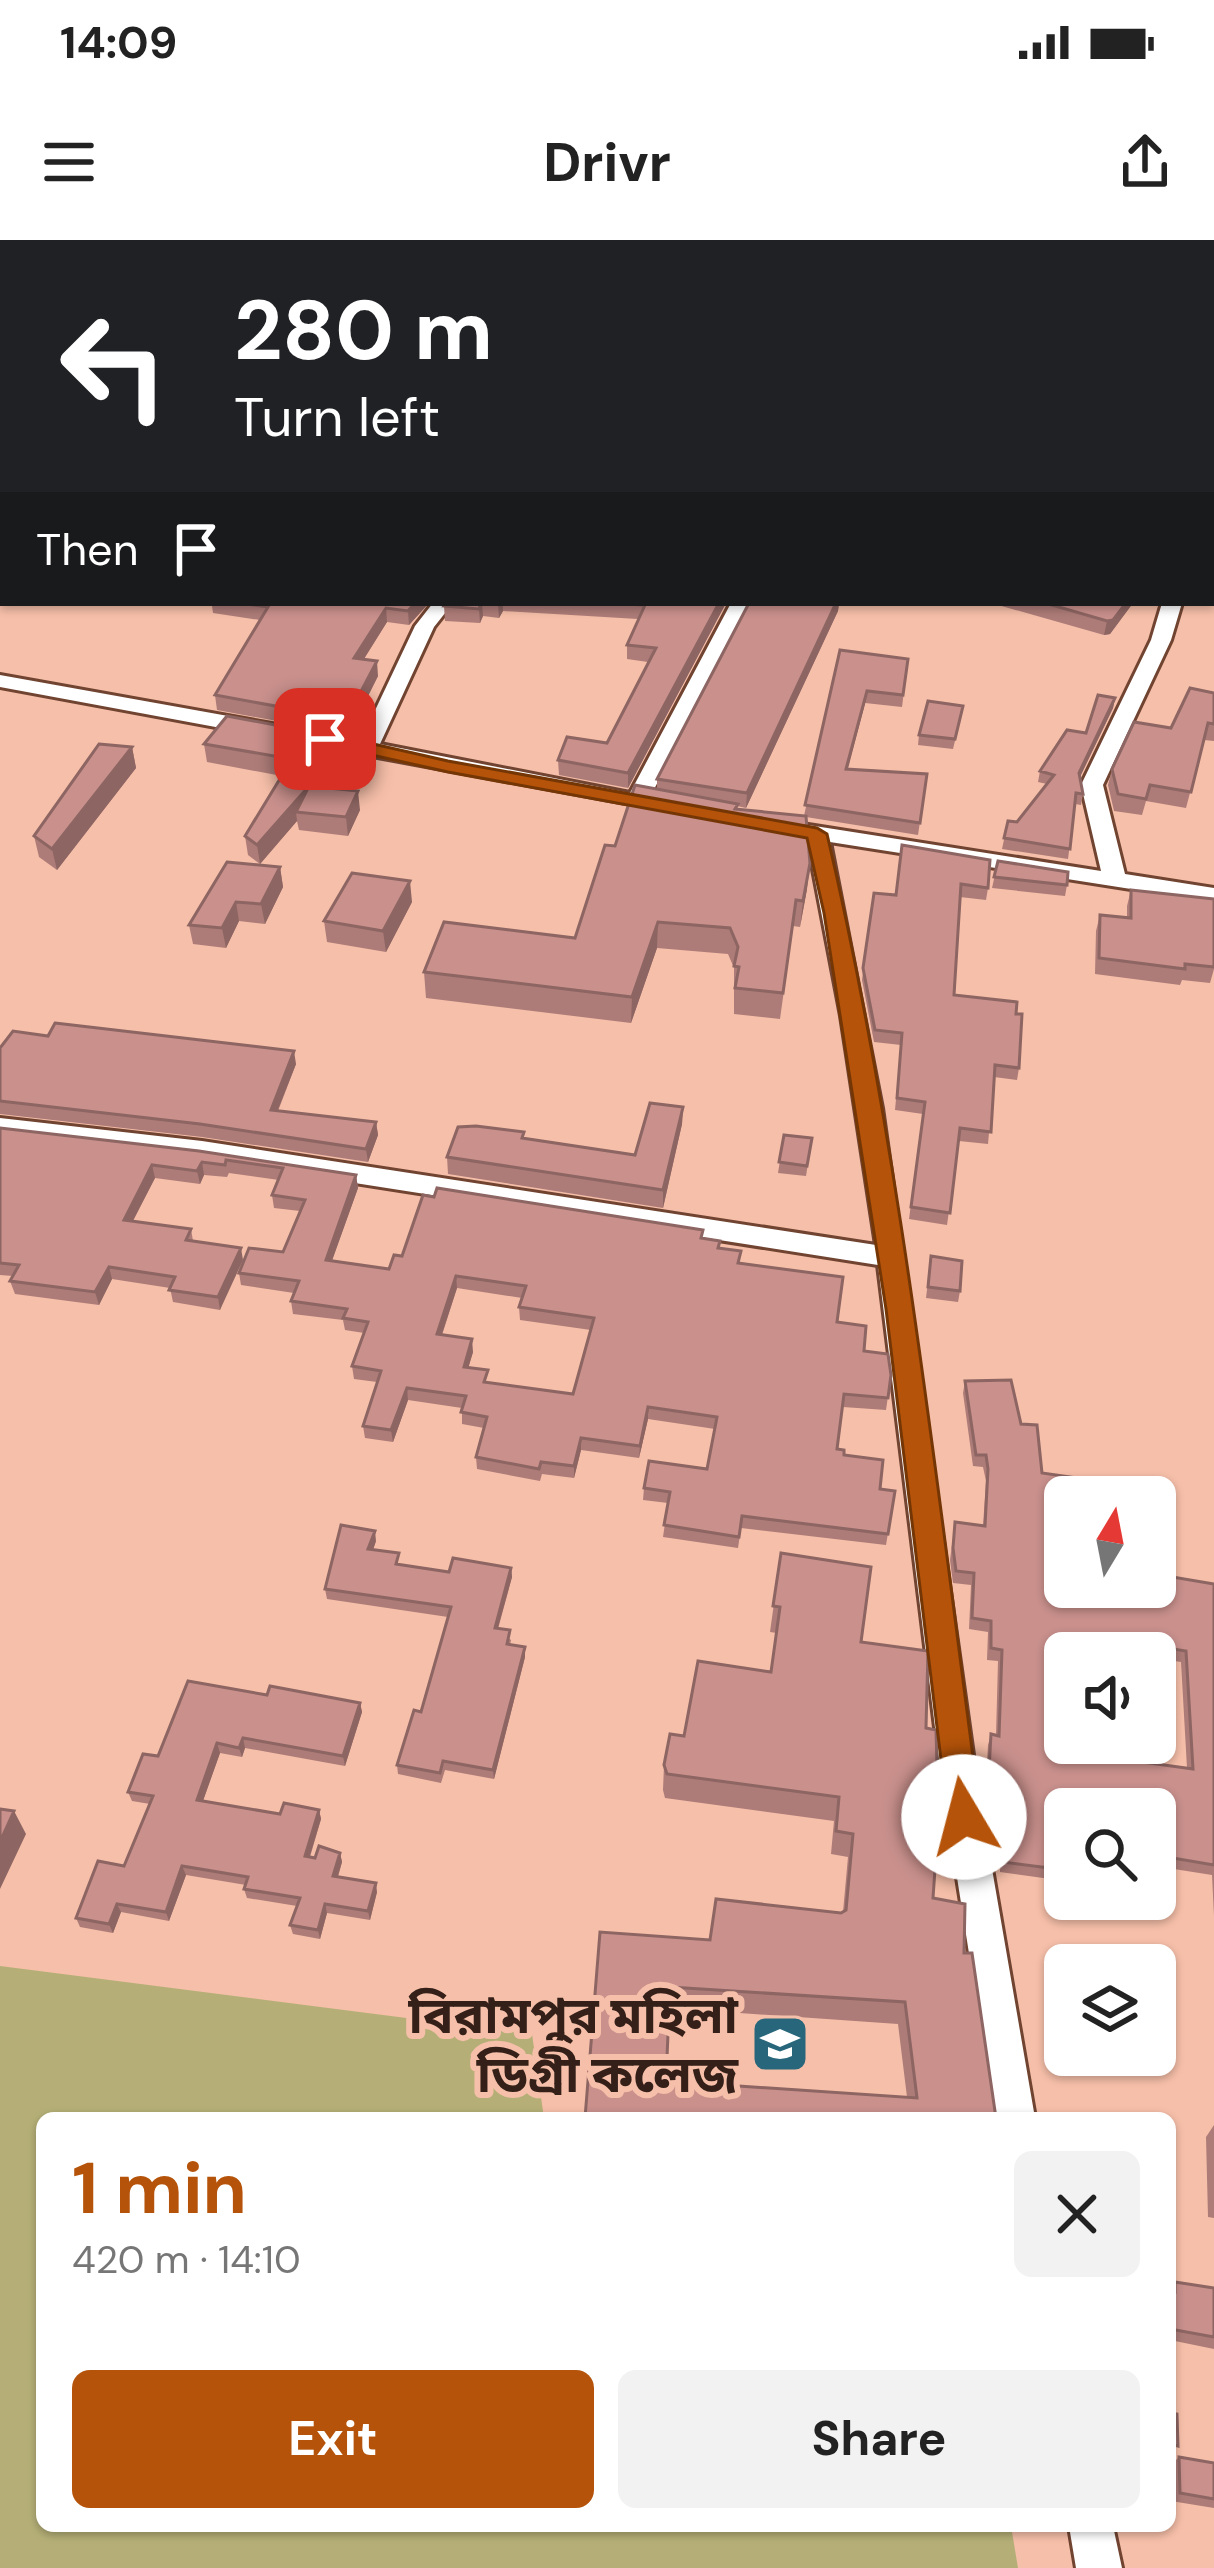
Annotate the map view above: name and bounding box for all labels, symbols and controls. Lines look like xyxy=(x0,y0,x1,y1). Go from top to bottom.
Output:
text: 14:09 xyxy=(60,13,177,72)
text: Drivr xyxy=(543,127,671,198)
icon: menu xyxy=(36,129,102,195)
icon: share xyxy=(1112,129,1178,195)
text: 280 m xyxy=(234,276,493,385)
icon: left xyxy=(36,288,192,444)
text: Turn left xyxy=(234,382,440,453)
icon: arrive xyxy=(163,516,229,582)
text: Then xyxy=(36,520,139,579)
pin xyxy=(274,688,376,790)
icon: arrive xyxy=(292,706,358,772)
north arrow xyxy=(1044,1476,1176,1608)
map controls xyxy=(1044,1476,1176,2076)
button: sound xyxy=(1044,1632,1176,1764)
position arrow xyxy=(901,1754,1027,1880)
button: search xyxy=(1044,1788,1176,1920)
button: layers xyxy=(1044,1944,1176,2076)
place label: বিরামপুর মহিলা ডিগ্রী কলেজ xyxy=(407,1982,739,2108)
school or university icon: বিরামপুর মহিলা ডিগ্রী কলেজ xyxy=(749,2013,811,2075)
text: 1 min xyxy=(72,2142,247,2235)
button: close xyxy=(1014,2151,1140,2277)
text: 420 m · 14:10 xyxy=(72,2234,301,2285)
button: Exit xyxy=(72,2370,594,2508)
button: Share xyxy=(618,2370,1140,2508)

